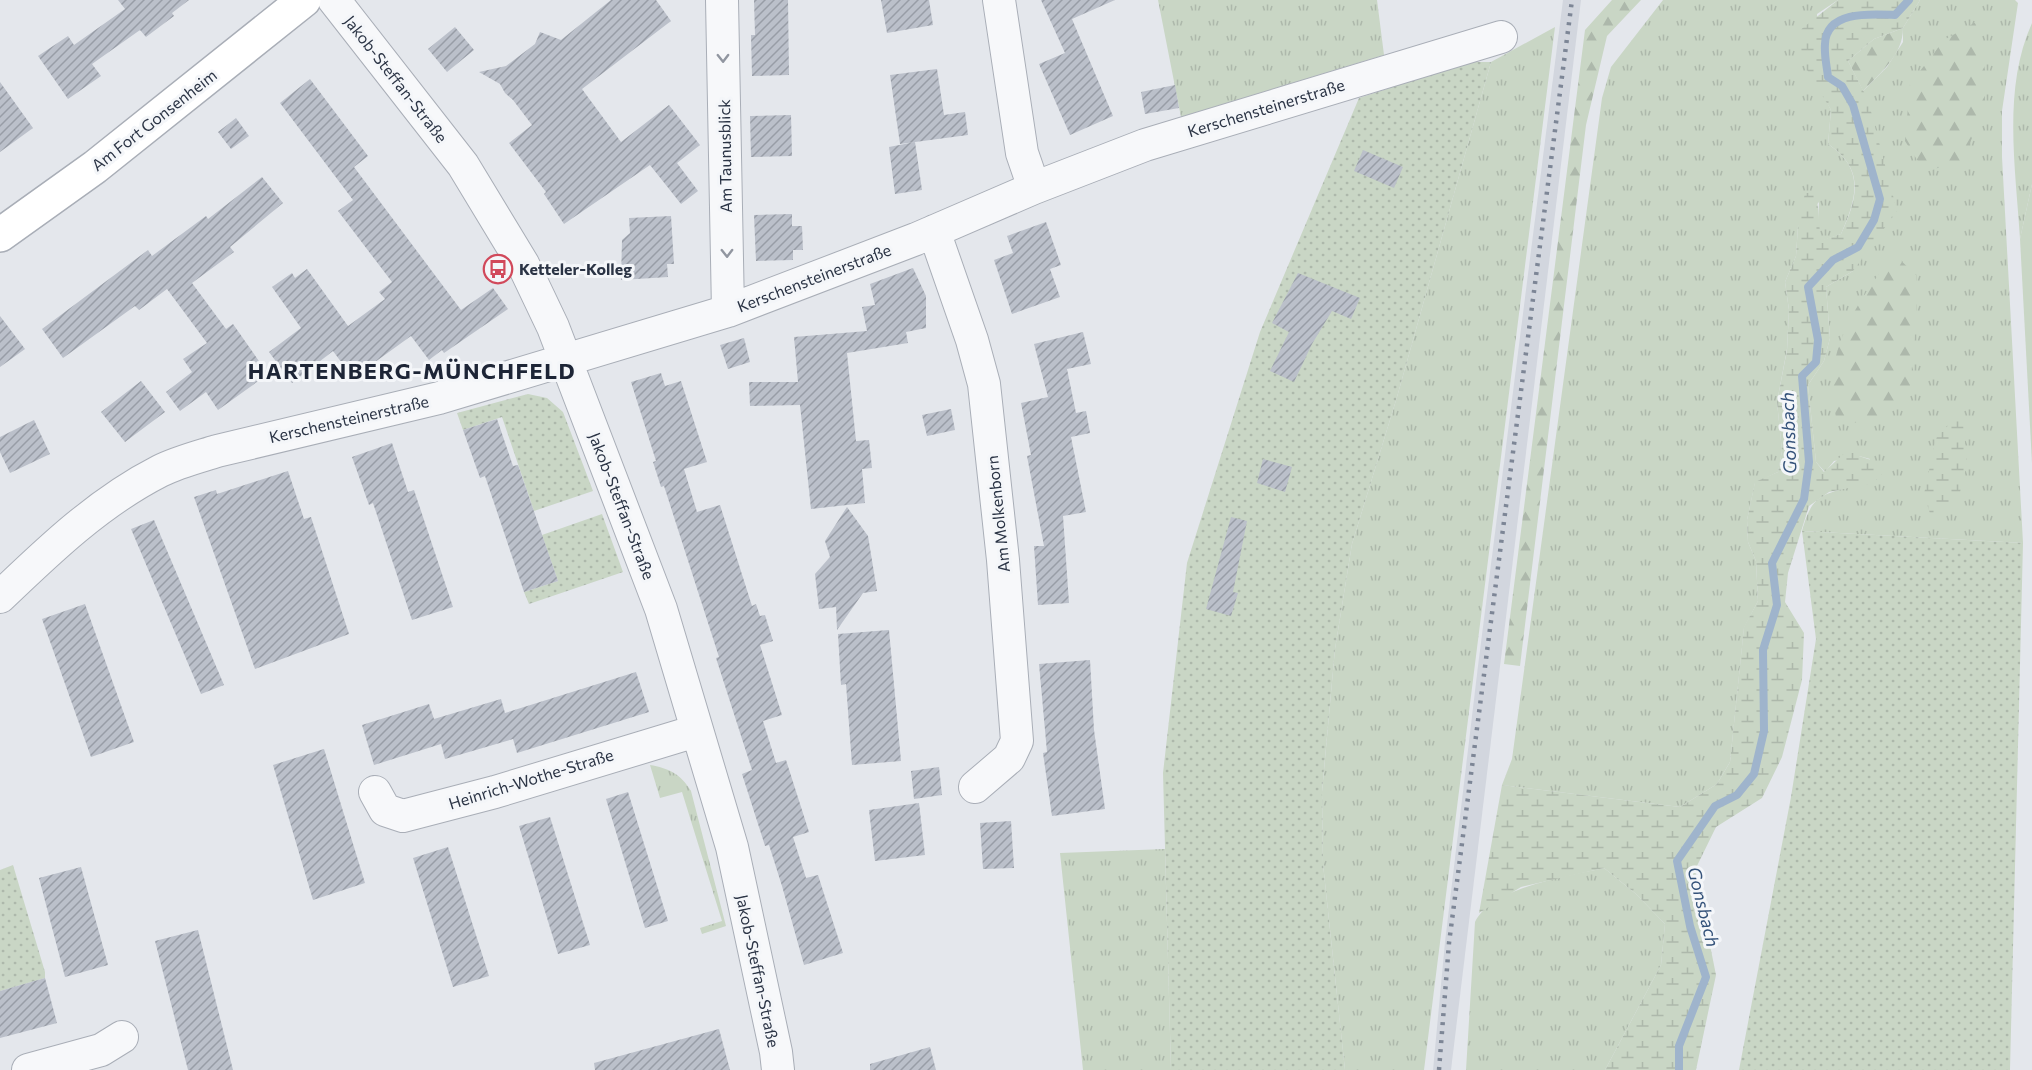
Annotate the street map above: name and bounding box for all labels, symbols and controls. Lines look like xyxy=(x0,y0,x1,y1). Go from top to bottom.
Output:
street label: Jakob-Steffan-Straße xyxy=(341,11,452,146)
one-way arrow xyxy=(717,54,729,63)
street label: Am Fort Gonsenheim xyxy=(87,65,220,174)
street label: Kerschensteinerstraße xyxy=(1185,75,1347,140)
street label: Am Taunusblick xyxy=(714,99,735,213)
street label: Kerschensteinerstraße xyxy=(734,239,893,316)
one-way arrow xyxy=(720,249,733,258)
bus stop icon: Ketteler-Kolleg xyxy=(482,253,514,285)
place label: Ketteler-Kolleg xyxy=(519,259,632,278)
district label: HARTENBERG-MÜNCHFELD xyxy=(248,357,576,384)
street label: Kerschensteinerstraße xyxy=(267,391,431,446)
water label: Gonsbach xyxy=(1776,392,1800,474)
street label: Jakob-Steffan-Straße xyxy=(586,430,659,582)
street label: Am Molkenborn xyxy=(982,455,1013,573)
street label: Heinrich-Wothe-Straße xyxy=(446,744,616,813)
water label: Gonsbach xyxy=(1683,864,1725,949)
street label: Jakob-Steffan-Straße xyxy=(733,893,784,1049)

